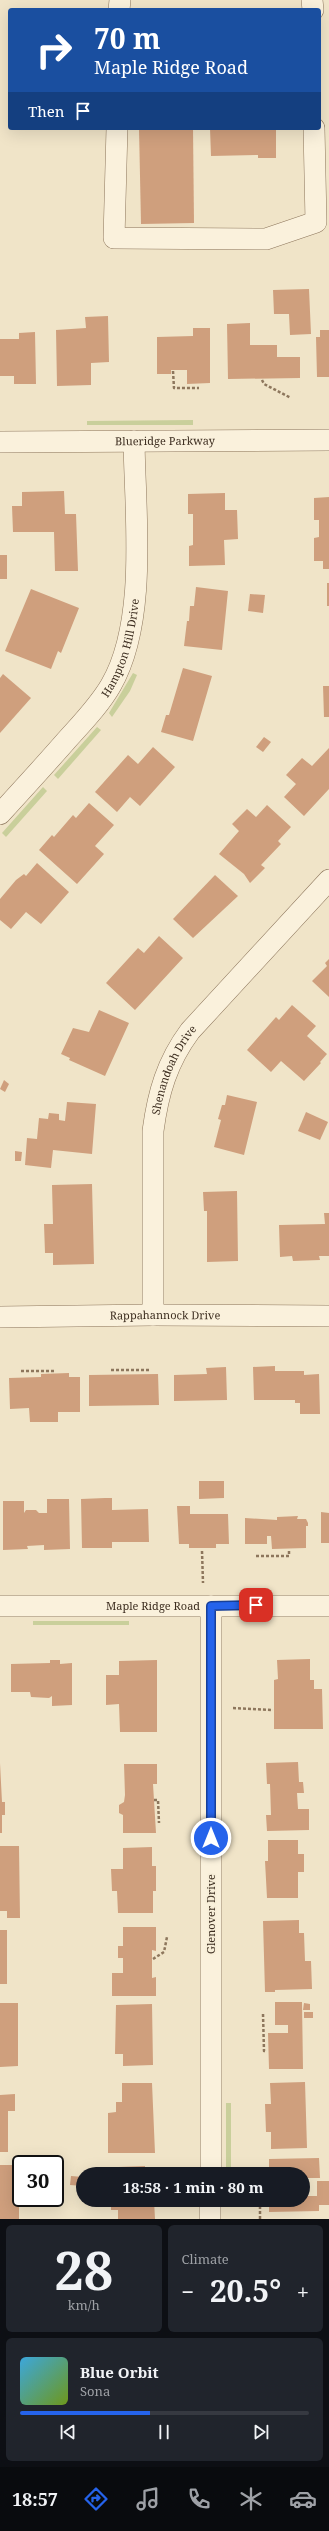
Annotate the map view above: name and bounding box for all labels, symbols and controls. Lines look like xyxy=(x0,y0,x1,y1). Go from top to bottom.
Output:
text: 70 m xyxy=(94,19,161,57)
icon: right xyxy=(28,24,80,76)
text: Maple Ridge Road xyxy=(94,55,248,79)
icon: arrive xyxy=(72,100,94,122)
text: Then xyxy=(28,101,64,121)
street label: Blueridge Parkway xyxy=(115,433,216,448)
street label: Hampton Hill Drive xyxy=(97,598,142,700)
street label: Shenandoah Drive xyxy=(148,1021,199,1116)
street label: Rappahannock Drive xyxy=(110,1307,220,1323)
pin xyxy=(239,1588,273,1622)
icon: arrive xyxy=(245,1594,267,1616)
street label: Maple Ridge Road xyxy=(106,1598,200,1613)
position arrow xyxy=(190,1817,232,1859)
street label: Glenover Drive xyxy=(203,1874,218,1954)
speed limit sign: 30 xyxy=(12,2155,64,2207)
text: 18:58 · 1 min · 80 m xyxy=(123,2177,263,2197)
text: 28 xyxy=(54,2234,113,2305)
text: Climate xyxy=(182,2250,229,2268)
text: 20.5° xyxy=(210,2270,281,2311)
text: − xyxy=(182,2276,194,2306)
text: + xyxy=(297,2276,309,2306)
text: km/h xyxy=(68,2296,100,2314)
text: Blue Orbit xyxy=(80,2362,159,2382)
text: Sona xyxy=(80,2382,110,2400)
icon: previous xyxy=(57,2421,79,2443)
icon: pause xyxy=(153,2421,175,2443)
icon: next xyxy=(250,2421,272,2443)
icon: directions xyxy=(82,2485,110,2513)
icon: music xyxy=(134,2485,162,2513)
icon: phone xyxy=(185,2485,213,2513)
icon: climate xyxy=(237,2485,265,2513)
icon: car xyxy=(289,2485,317,2513)
text: 18:57 xyxy=(12,2487,58,2511)

